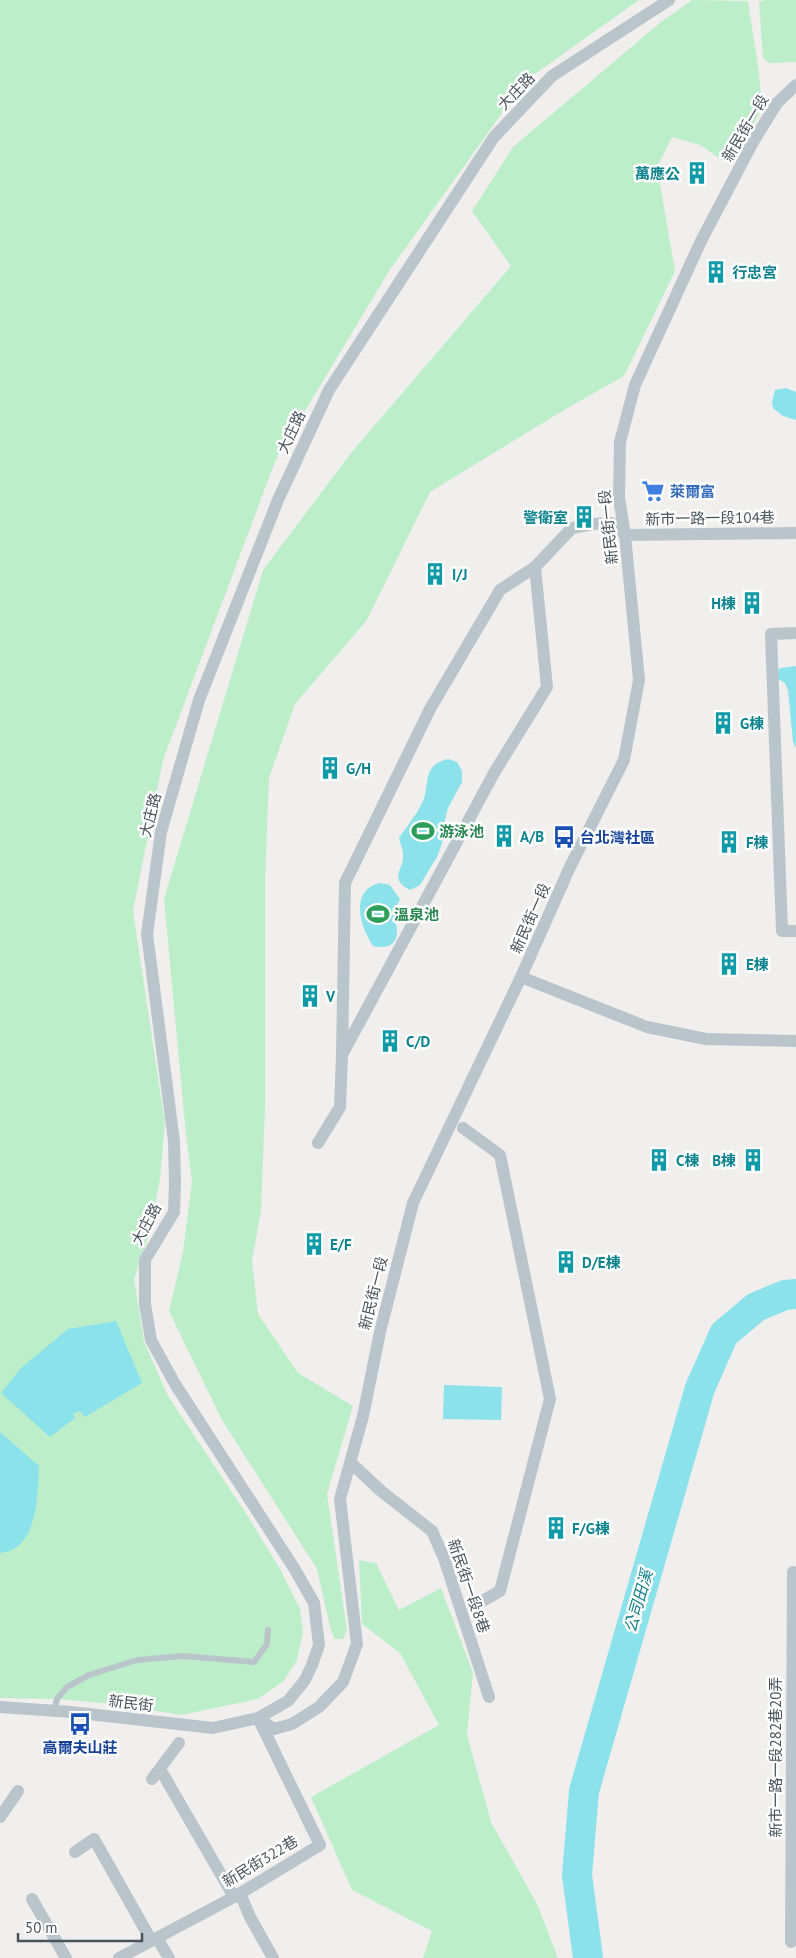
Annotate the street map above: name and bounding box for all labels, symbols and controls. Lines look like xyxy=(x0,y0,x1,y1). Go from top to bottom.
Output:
street label: 大庄路 xyxy=(494,68,538,114)
street label: 新民街一段 xyxy=(718,91,772,165)
building icon: 萬應公 xyxy=(684,160,710,186)
place label: 萬應公 xyxy=(635,164,680,183)
building icon: 行忠宮 xyxy=(703,259,729,285)
place label: 行忠宮 xyxy=(732,263,777,282)
street label: 大庄路 xyxy=(273,408,309,456)
supermarket icon: 萊爾富 xyxy=(640,478,666,504)
place label: 萊爾富 xyxy=(670,482,715,501)
street label: 新民街一段 xyxy=(595,489,621,565)
building icon: 警衛室 xyxy=(571,504,597,530)
street label: 新市一路一段104巷 xyxy=(645,507,775,529)
place label: 警衛室 xyxy=(523,508,568,527)
building icon: I/J xyxy=(422,561,448,587)
place label: I/J xyxy=(452,565,467,584)
building icon: H棟 xyxy=(739,590,765,616)
place label: H棟 xyxy=(711,594,736,613)
building icon: G棟 xyxy=(710,710,736,736)
place label: G棟 xyxy=(740,714,764,733)
building icon: G/H xyxy=(317,755,343,781)
place label: G/H xyxy=(346,759,371,778)
street label: 大庄路 xyxy=(135,791,165,839)
sports icon: 游泳池 xyxy=(410,818,436,844)
place label: 游泳池 xyxy=(439,822,484,841)
building icon: A/B xyxy=(491,823,517,849)
bus stop icon: 台北灣社區 xyxy=(551,824,577,850)
place label: A/B xyxy=(520,827,544,846)
place label: 台北灣社區 xyxy=(580,828,655,847)
building icon: F棟 xyxy=(716,829,742,855)
place label: F棟 xyxy=(746,833,769,852)
street label: 新民街一段 xyxy=(506,880,554,956)
sports icon: 溫泉池 xyxy=(365,901,391,927)
place label: 溫泉池 xyxy=(394,905,439,924)
building icon: E棟 xyxy=(716,951,742,977)
place label: E棟 xyxy=(746,955,769,974)
building icon: V xyxy=(297,983,323,1009)
place label: V xyxy=(325,987,336,1006)
building icon: C/D xyxy=(377,1028,403,1054)
place label: C/D xyxy=(406,1032,431,1051)
building icon: C棟 xyxy=(646,1147,672,1173)
building icon: B棟 xyxy=(740,1147,766,1173)
place label: C棟 xyxy=(676,1151,699,1170)
place label: B棟 xyxy=(712,1151,736,1170)
street label: 大庄路 xyxy=(127,1200,165,1248)
building icon: E/F xyxy=(301,1231,327,1257)
place label: E/F xyxy=(330,1235,352,1254)
building icon: D/E棟 xyxy=(553,1249,579,1275)
place label: D/E棟 xyxy=(582,1253,621,1272)
street label: 新民街一段 xyxy=(355,1254,391,1332)
building icon: F/G棟 xyxy=(543,1515,569,1541)
place label: F/G棟 xyxy=(572,1519,610,1538)
street label: 新民街一段8巷 xyxy=(444,1536,494,1636)
water label: 公司田溪 xyxy=(620,1566,657,1635)
street label: 新市一路一段282巷20弄 xyxy=(766,1677,785,1837)
street label: 新民街 xyxy=(108,1691,154,1715)
bus stop icon: 高爾夫山莊 xyxy=(67,1711,93,1737)
place label: 高爾夫山莊 xyxy=(42,1738,118,1757)
street label: 新民街322巷 xyxy=(219,1831,301,1891)
scale bar xyxy=(18,1910,141,1942)
text: 50 m xyxy=(25,1918,58,1937)

